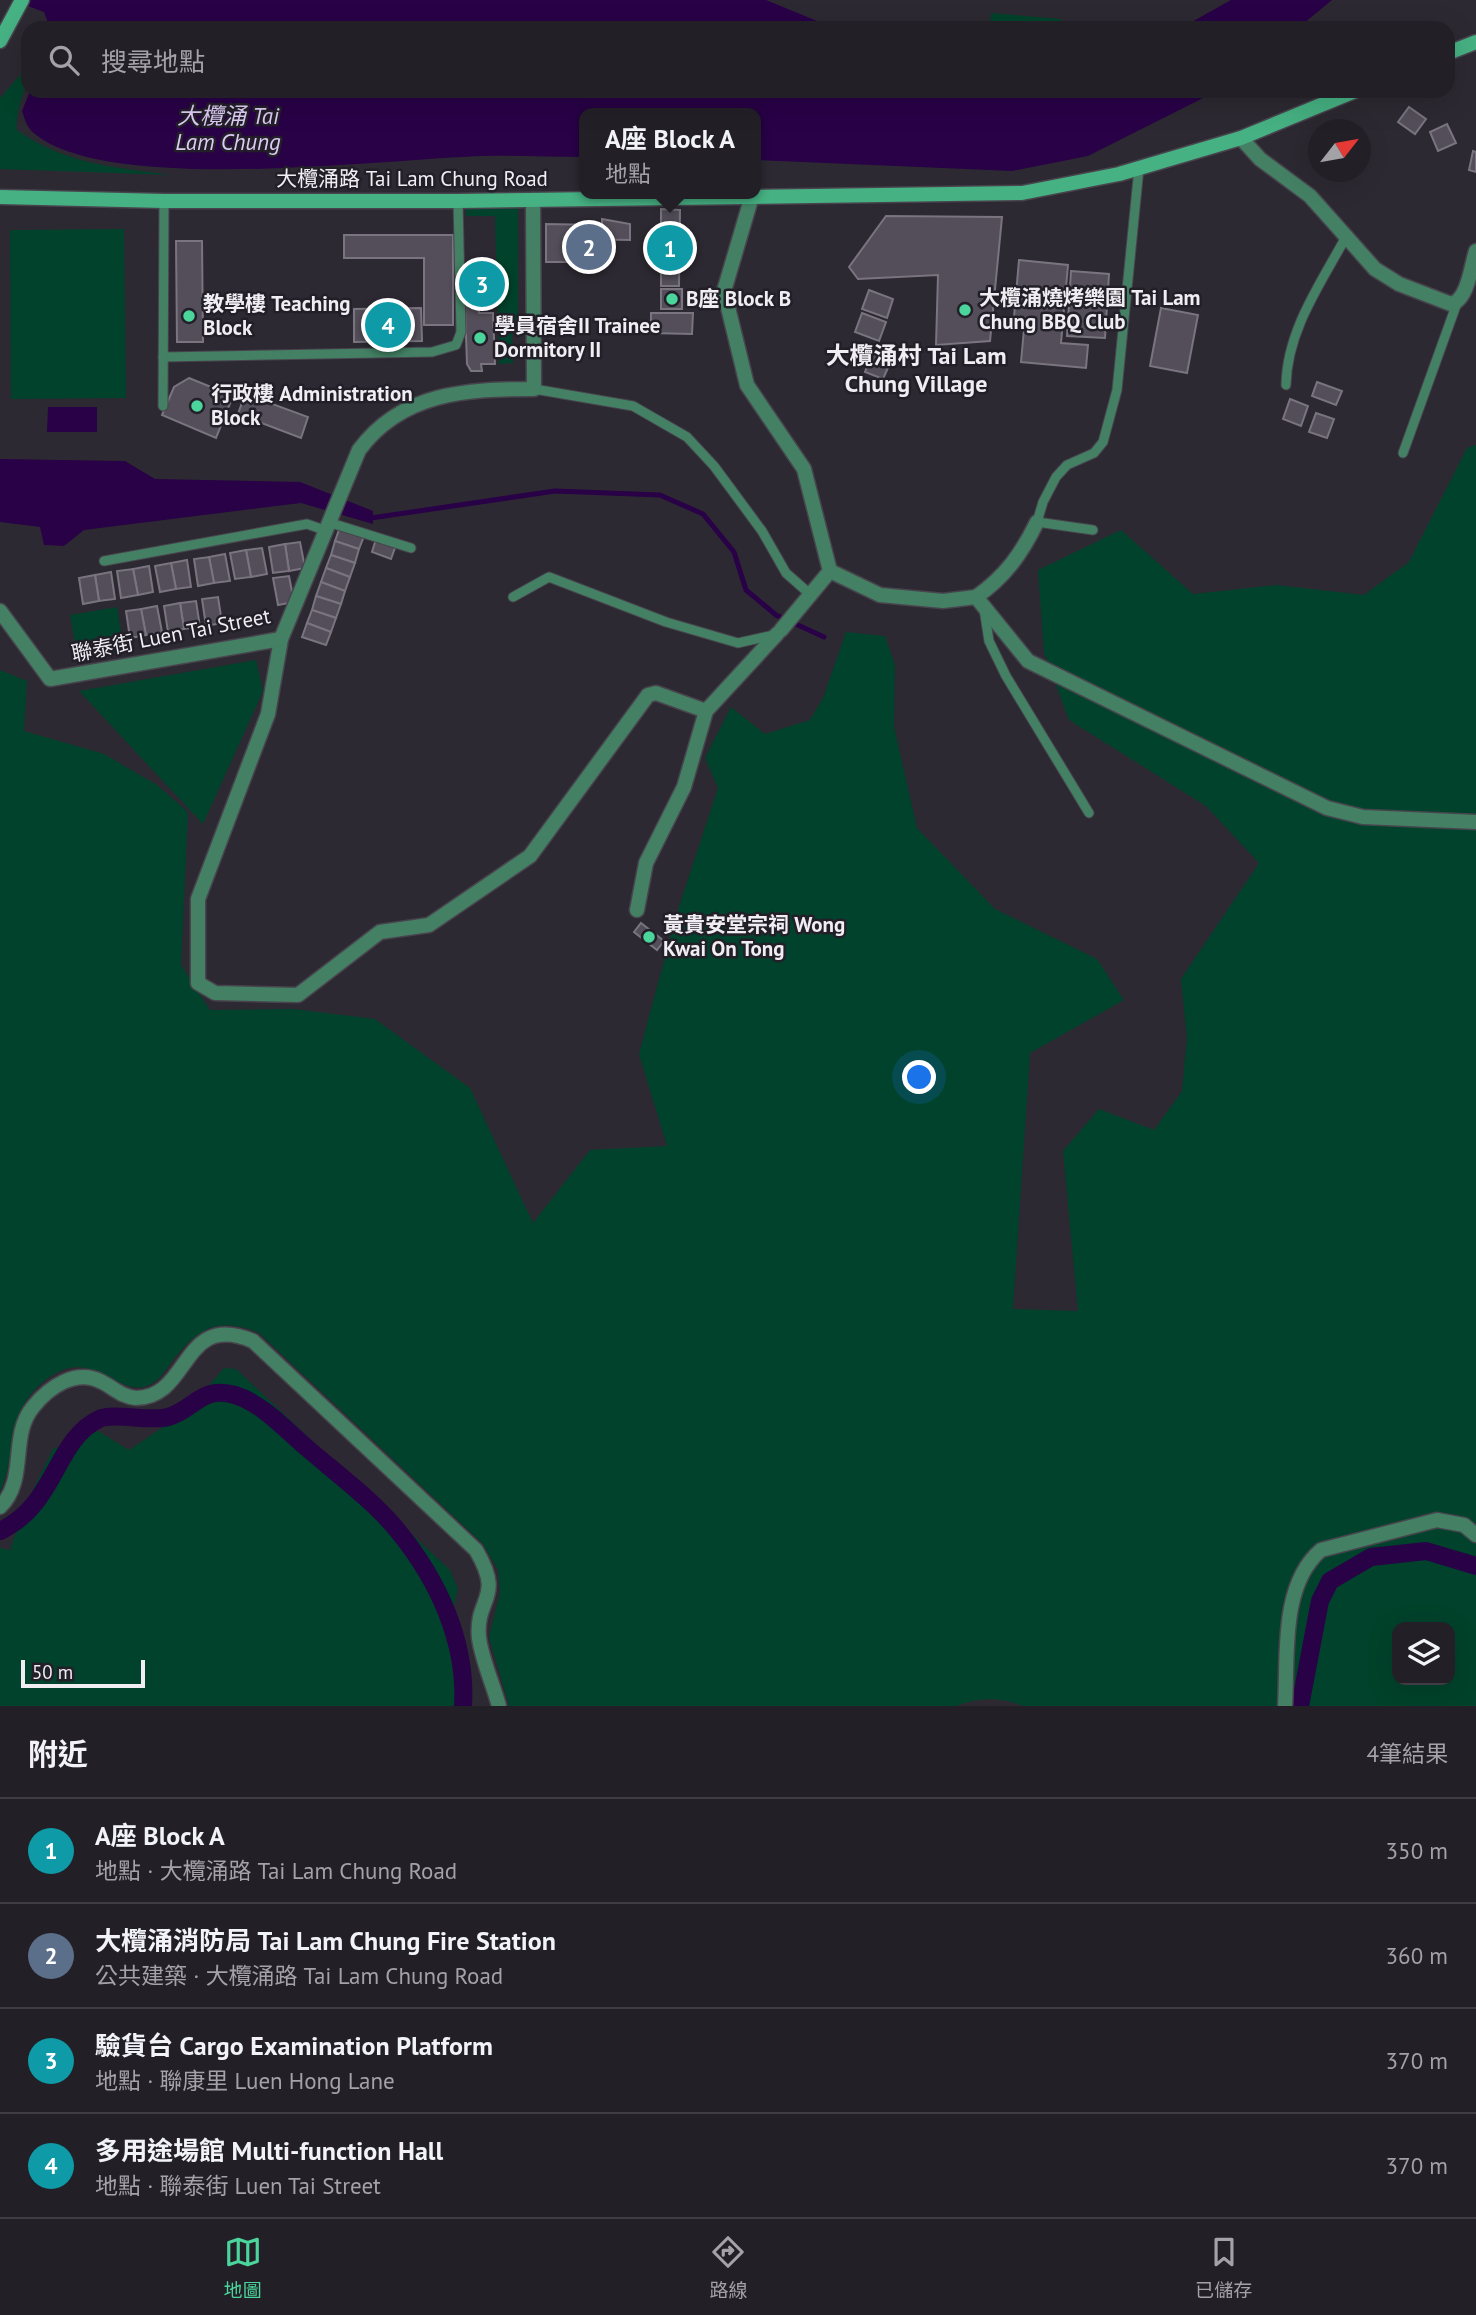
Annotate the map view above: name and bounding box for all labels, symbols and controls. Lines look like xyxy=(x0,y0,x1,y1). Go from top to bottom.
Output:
search box xyxy=(21,21,1455,98)
icon: search xyxy=(45,41,83,79)
text: 搜尋地點 xyxy=(101,45,205,78)
water label: 大欖涌 Tai Lam Chung xyxy=(175,101,281,156)
popup xyxy=(579,108,761,199)
north arrow xyxy=(1308,119,1371,182)
text: A座 Block A xyxy=(605,122,735,155)
text: 地點 xyxy=(605,159,651,188)
street label: 大欖涌路 Tai Lam Chung Road xyxy=(276,165,548,192)
pin: 2 xyxy=(566,221,612,273)
pin: 1 xyxy=(647,222,693,274)
pin: 3 xyxy=(459,258,505,310)
place label: 大欖涌燒烤樂園 Tai Lam Chung BBQ Club xyxy=(979,284,1201,335)
place label: B座 Block B xyxy=(686,285,791,312)
place label: 教學樓 Teaching Block xyxy=(203,290,351,341)
marker: B座 Block B xyxy=(664,291,680,307)
pin: 4 xyxy=(365,299,411,351)
marker: 大欖涌燒烤樂園 Tai Lam Chung BBQ Club xyxy=(957,302,973,318)
marker: 教學樓 Teaching Block xyxy=(181,308,197,324)
place label: 學員宿舍II Trainee Dormitory II xyxy=(494,312,660,363)
marker: 學員宿舍II Trainee Dormitory II xyxy=(472,330,488,346)
district label: 大欖涌村 Tai Lam Chung Village xyxy=(825,340,1007,399)
place label: 行政樓 Administration Block xyxy=(211,380,413,431)
marker: 行政樓 Administration Block xyxy=(189,398,205,414)
street label: 聯泰街 Luen Tai Street xyxy=(69,602,273,667)
place label: 黃貴安堂宗祠 Wong Kwai On Tong xyxy=(663,911,845,962)
marker: 黃貴安堂宗祠 Wong Kwai On Tong xyxy=(641,929,657,945)
your location xyxy=(902,1060,936,1094)
map controls xyxy=(1392,1622,1455,1685)
button: layers xyxy=(1392,1622,1455,1685)
scale bar xyxy=(21,1657,145,1689)
text: 50 m xyxy=(32,1660,73,1684)
text: 附近 xyxy=(28,1734,88,1773)
text: 4筆結果 xyxy=(1366,1739,1448,1768)
text: A座 Block A xyxy=(95,1819,225,1852)
text: 1 xyxy=(44,1836,58,1865)
text: 350 m xyxy=(1386,1836,1448,1865)
text: 地點 · 大欖涌路 Tai Lam Chung Road xyxy=(95,1856,457,1885)
text: 大欖涌消防局 Tai Lam Chung Fire Station xyxy=(95,1924,556,1957)
text: 2 xyxy=(44,1941,58,1970)
text: 360 m xyxy=(1386,1941,1448,1970)
text: 公共建築 · 大欖涌路 Tai Lam Chung Road xyxy=(95,1961,503,1990)
text: 驗貨台 Cargo Examination Platform xyxy=(95,2029,493,2062)
text: 3 xyxy=(44,2046,58,2075)
text: 370 m xyxy=(1386,2046,1448,2075)
text: 地點 · 聯康里 Luen Hong Lane xyxy=(95,2066,395,2095)
text: 多用途場館 Multi-function Hall xyxy=(95,2134,443,2167)
text: 4 xyxy=(44,2151,58,2180)
text: 370 m xyxy=(1386,2151,1448,2180)
text: 地點 · 聯泰街 Luen Tai Street xyxy=(95,2171,381,2200)
tab: 地圖 xyxy=(224,2233,262,2302)
tab: 路線 xyxy=(709,2233,747,2302)
tab: 已儲存 xyxy=(1195,2233,1252,2302)

